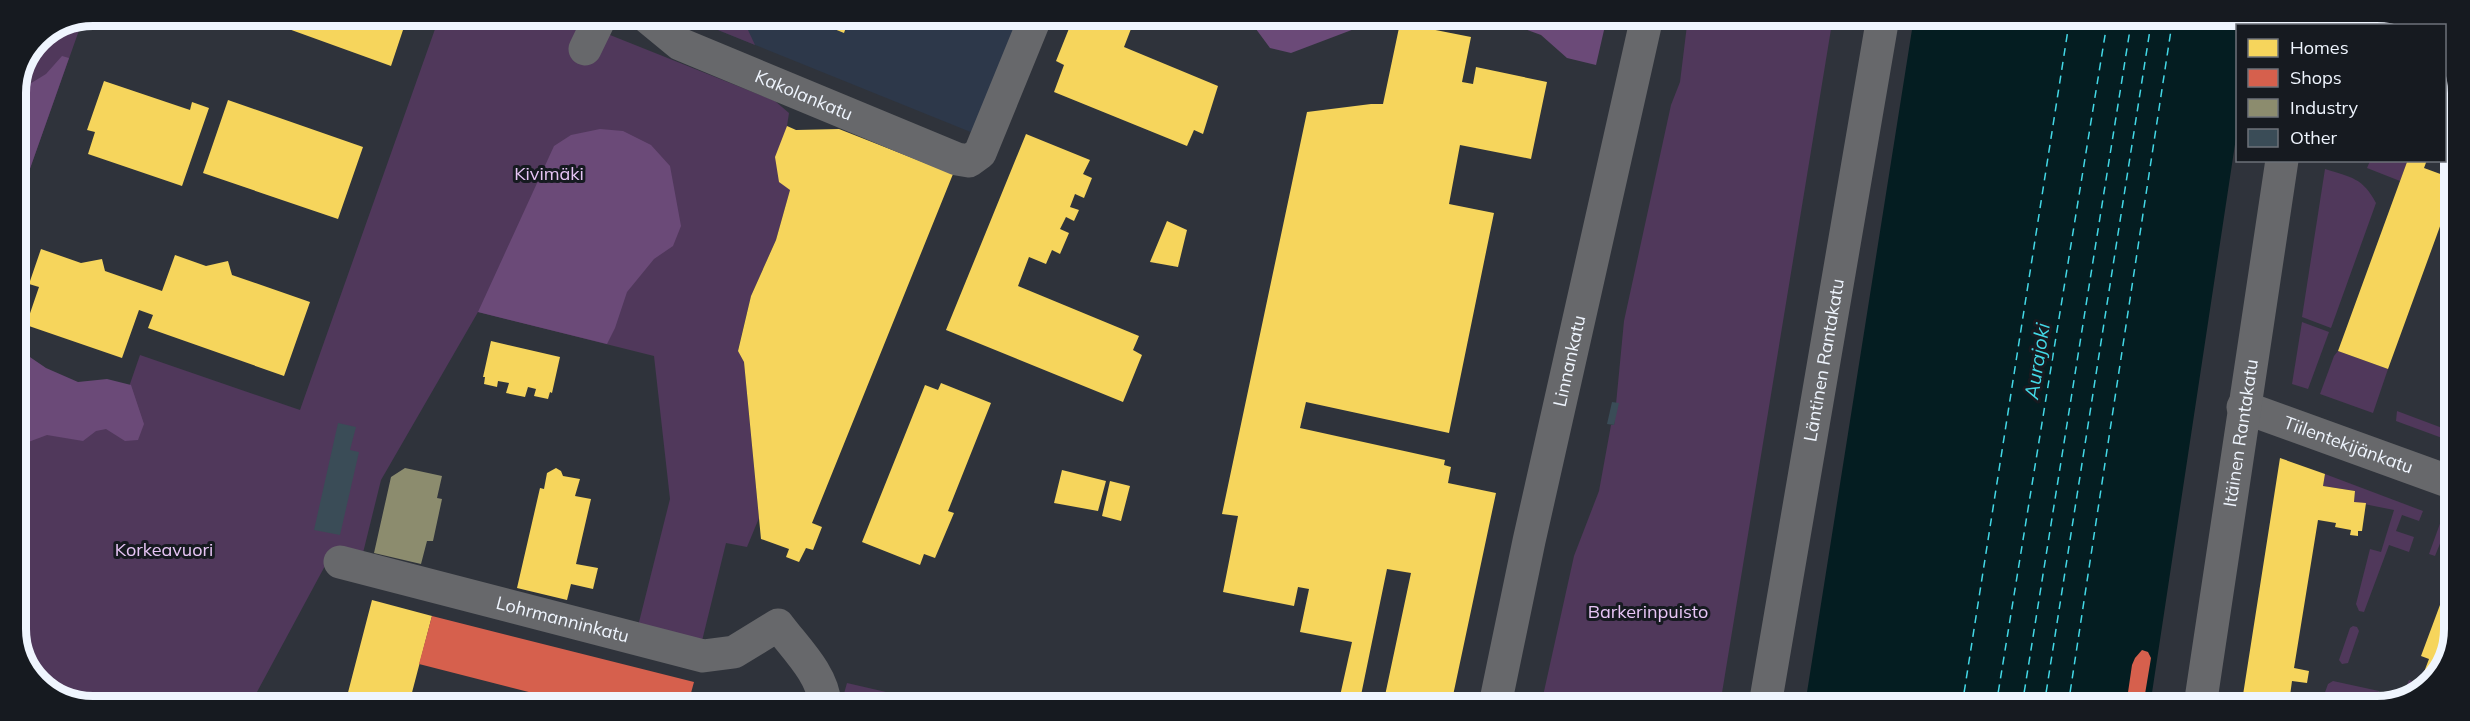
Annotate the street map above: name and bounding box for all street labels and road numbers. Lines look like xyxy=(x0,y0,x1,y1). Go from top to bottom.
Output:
street label: Kakolankatu xyxy=(752,64,856,125)
street label: Läntinen Rantakatu xyxy=(1798,277,1849,443)
street label: Linnankatu xyxy=(1548,313,1591,409)
street label: Itäinen Rantakatu xyxy=(2218,357,2263,509)
street label: Tiilentekijänkatu xyxy=(2281,411,2416,479)
street label: Lohrmanninkatu xyxy=(494,591,632,647)

